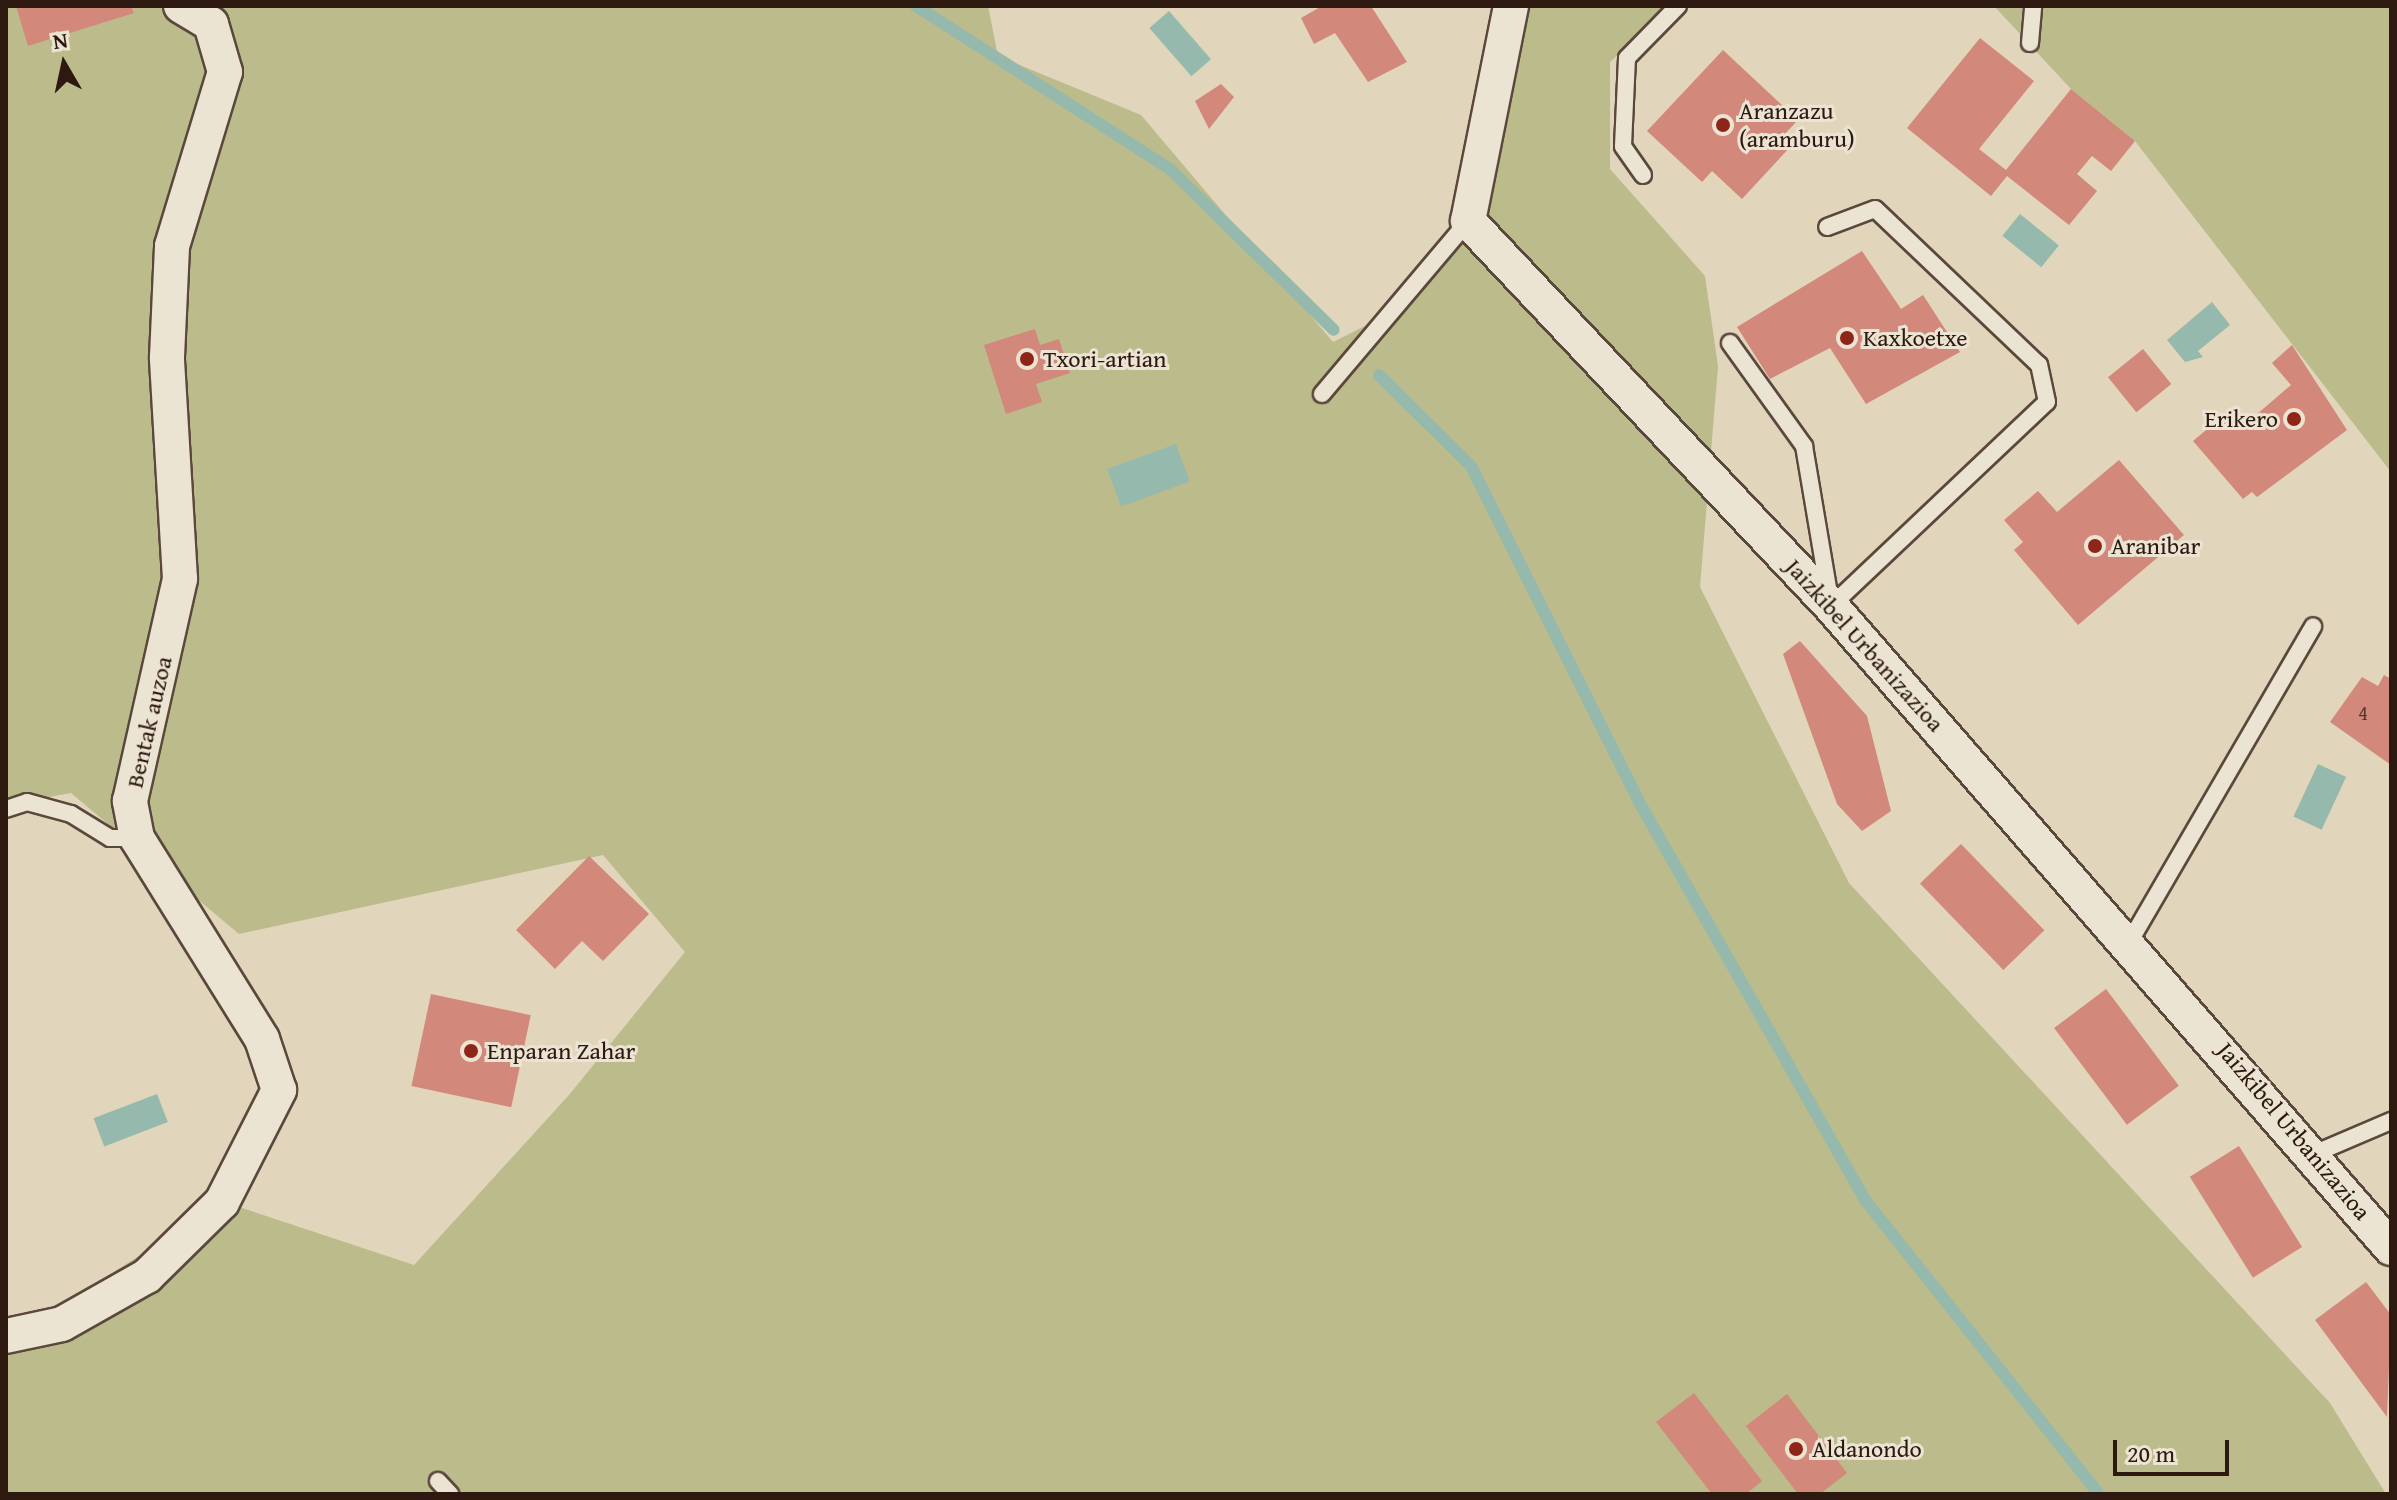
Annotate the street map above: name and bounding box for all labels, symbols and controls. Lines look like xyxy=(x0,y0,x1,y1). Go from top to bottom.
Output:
text: N xyxy=(50,23,70,57)
north arrow xyxy=(24,24,104,104)
place label: Aranzazu (aramburu) xyxy=(1739,97,1855,153)
marker: Aranzazu (aramburu) xyxy=(1714,116,1732,134)
place label: Kaxkoetxe xyxy=(1863,324,1968,352)
marker: Kaxkoetxe xyxy=(1838,329,1856,347)
place label: Txori-artian xyxy=(1043,345,1167,373)
marker: Txori-artian xyxy=(1018,350,1036,368)
place label: Erikero xyxy=(2204,405,2278,433)
marker: Erikero xyxy=(2285,410,2303,428)
place label: Aranibar xyxy=(2111,532,2200,560)
marker: Aranibar xyxy=(2086,537,2104,555)
street label: Jaizkibel Urbanizazioa xyxy=(1780,552,1950,738)
street label: Bentak auzoa xyxy=(120,653,178,791)
house number: 4 xyxy=(2358,700,2368,724)
street label: Jaizkibel Urbanizazioa xyxy=(2211,1036,2377,1226)
place label: Enparan Zahar xyxy=(487,1037,635,1065)
marker: Enparan Zahar xyxy=(462,1042,480,1060)
scale bar xyxy=(2117,1424,2233,1474)
place label: Aldanondo xyxy=(1812,1435,1922,1463)
text: 20 m xyxy=(2127,1436,2175,1471)
marker: Aldanondo xyxy=(1787,1440,1805,1458)

